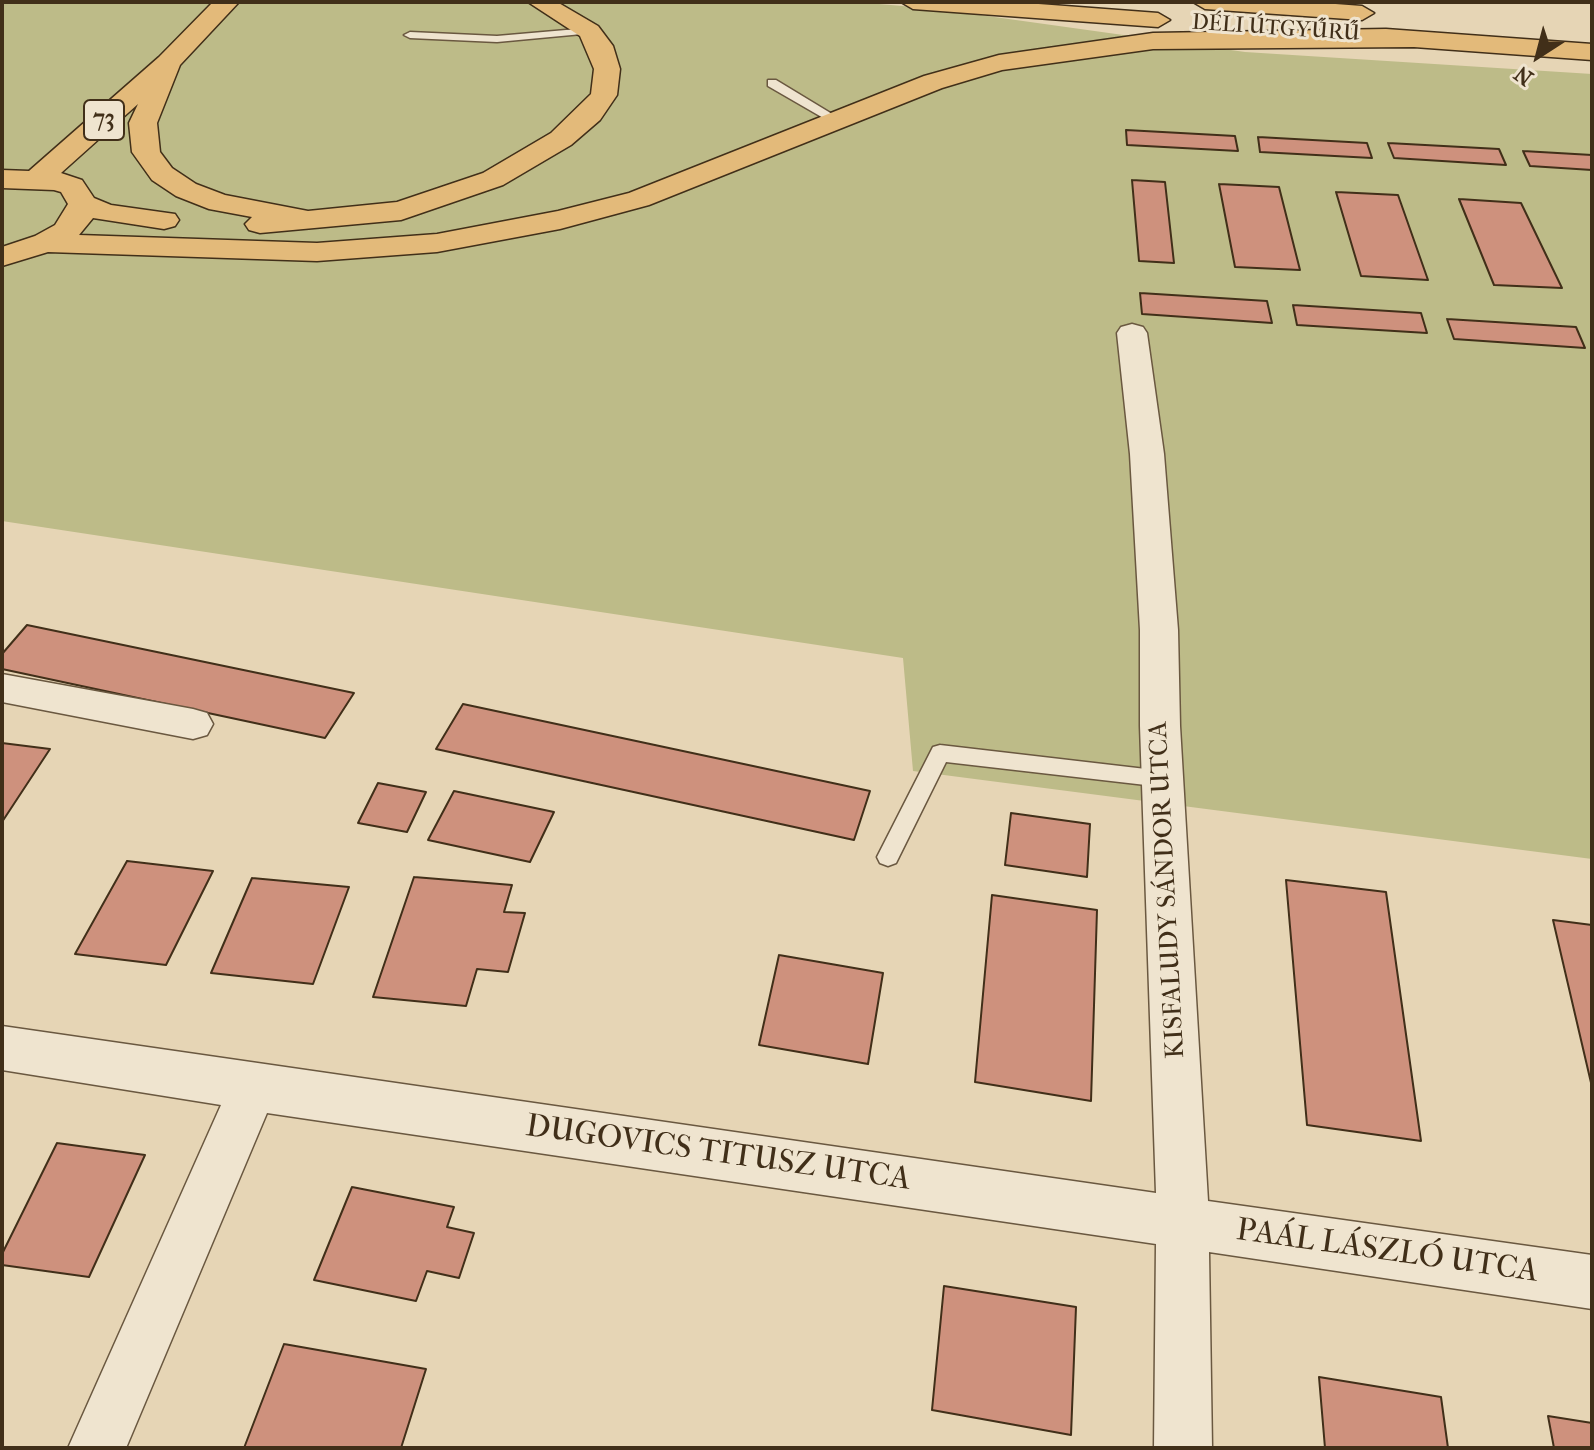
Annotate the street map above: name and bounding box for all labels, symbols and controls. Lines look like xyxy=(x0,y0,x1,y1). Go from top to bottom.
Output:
street label: DÉLI ÚTGYŰRŰ xyxy=(1191,10,1361,48)
north arrow xyxy=(1498,16,1578,96)
text: N xyxy=(1510,60,1538,91)
road number: 73 xyxy=(84,100,124,140)
street label: KISFALUDY SÁNDOR UTCA xyxy=(1144,721,1192,1059)
street label: DUGOVICS TITUSZ UTCA xyxy=(523,1108,913,1200)
street label: PAÁL LÁSZLÓ UTCA xyxy=(1234,1212,1540,1292)

